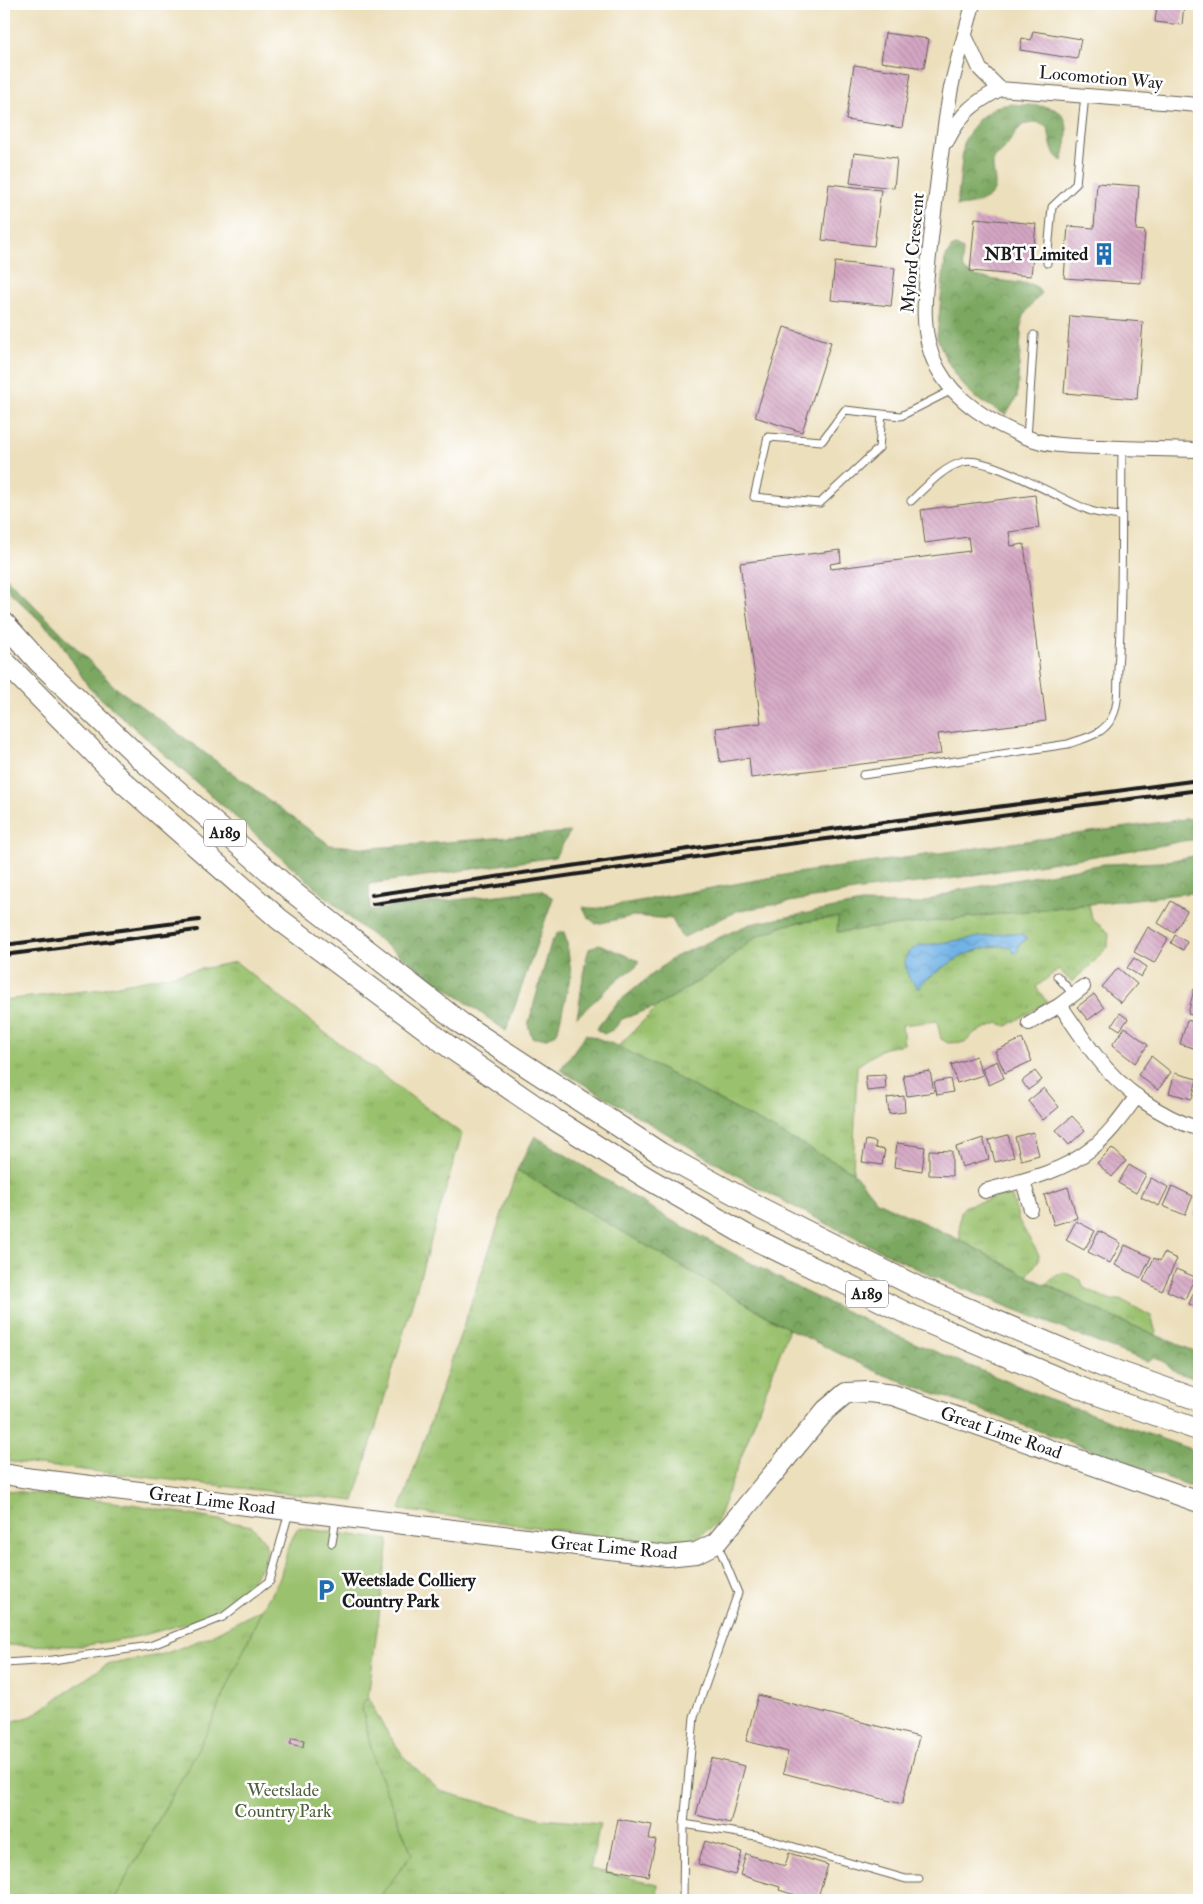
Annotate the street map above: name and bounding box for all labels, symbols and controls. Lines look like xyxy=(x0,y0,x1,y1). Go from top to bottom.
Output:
street label: Locomotion Way xyxy=(1038,61,1165,95)
street label: Mylord Crescent xyxy=(896,192,930,314)
building icon: NBT Limited xyxy=(1091,241,1117,267)
place label: NBT Limited xyxy=(983,243,1088,266)
road number: A189 xyxy=(204,820,246,846)
road number: A189 xyxy=(846,1280,888,1308)
street label: Great Lime Road xyxy=(937,1401,1065,1465)
street label: Great Lime Road xyxy=(148,1482,277,1520)
street label: Great Lime Road xyxy=(550,1531,678,1565)
place label: Weetslade Colliery Country Park xyxy=(341,1569,477,1613)
parking icon: Weetslade Colliery Country Park xyxy=(313,1577,339,1603)
park label: Weetslade Country Park xyxy=(234,1779,332,1823)

